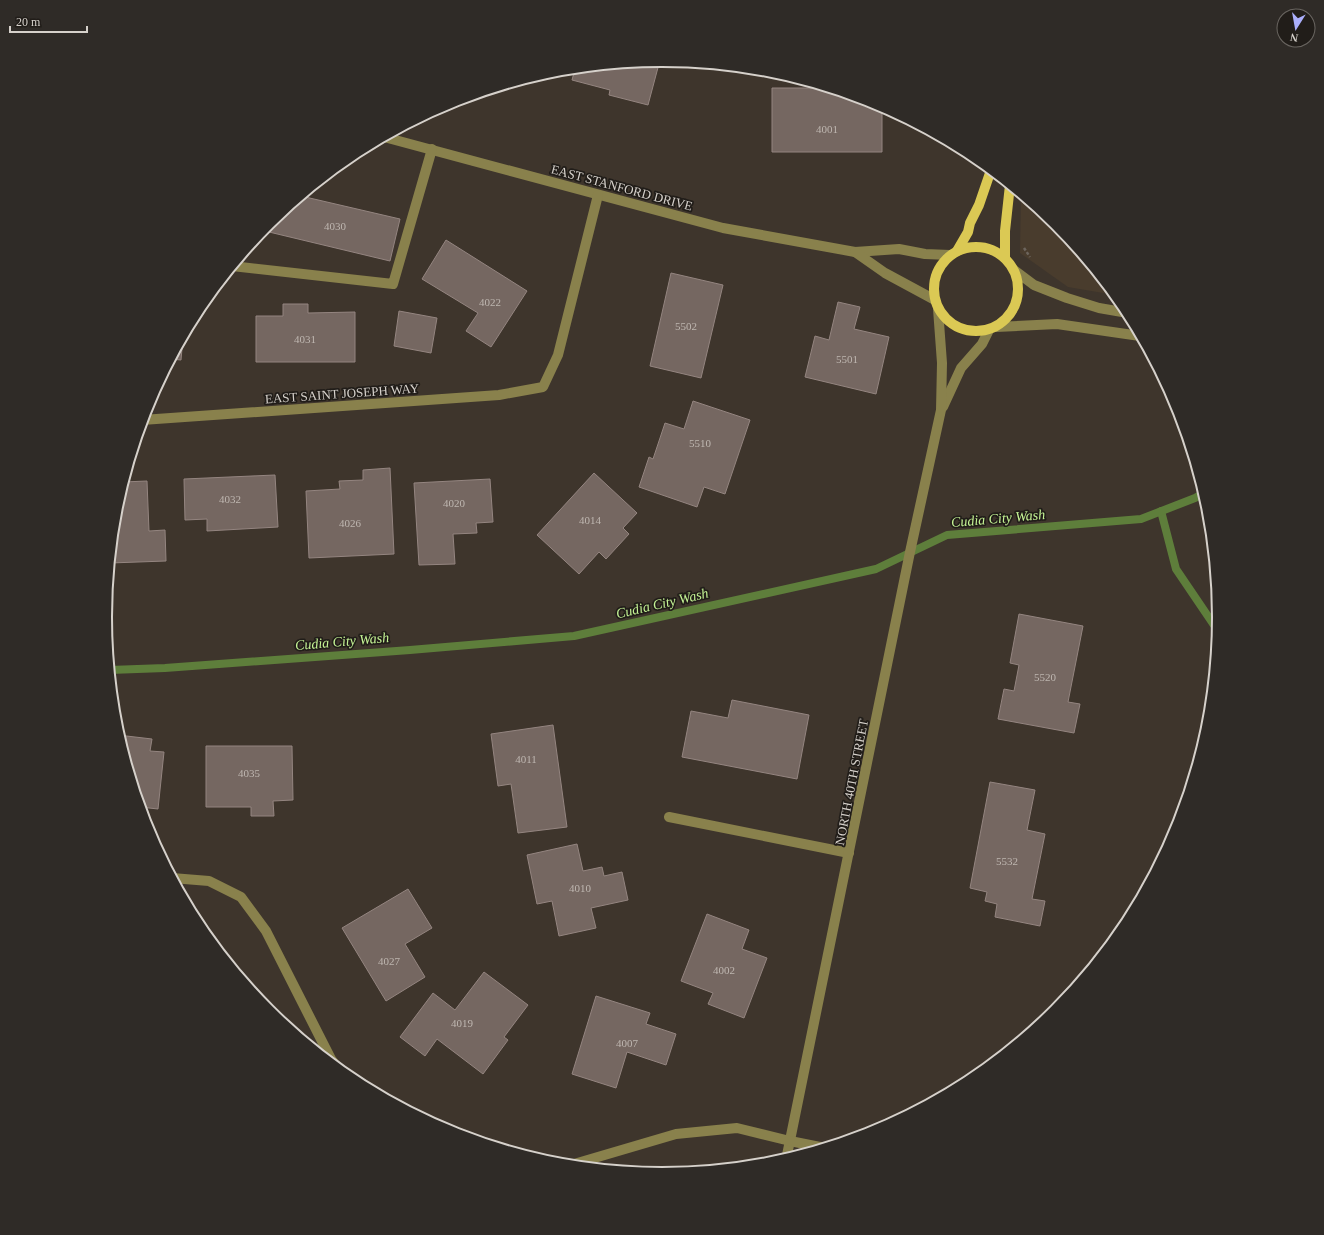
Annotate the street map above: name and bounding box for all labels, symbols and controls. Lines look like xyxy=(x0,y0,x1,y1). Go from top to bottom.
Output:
scale bar xyxy=(10,8,87,34)
north arrow xyxy=(1276,8,1316,48)
text: 20 m xyxy=(16,15,41,29)
text: N xyxy=(1289,31,1299,44)
house number: 4001 xyxy=(816,123,838,135)
street label: EAST STANFORD DRIVE xyxy=(549,161,694,214)
house number: 4030 xyxy=(324,220,347,232)
house number: 4022 xyxy=(479,296,501,308)
house number: 5502 xyxy=(675,320,697,332)
house number: 4031 xyxy=(294,333,316,345)
house number: 5501 xyxy=(836,353,858,365)
street label: EAST SAINT JOSEPH WAY xyxy=(264,381,420,406)
house number: 5510 xyxy=(689,437,712,449)
house number: 4032 xyxy=(219,493,241,505)
house number: 4020 xyxy=(443,497,466,509)
water label: Cudia City Wash xyxy=(950,507,1046,530)
house number: 4014 xyxy=(579,514,602,526)
house number: 4026 xyxy=(339,517,362,529)
water label: Cudia City Wash xyxy=(614,586,710,621)
water label: Cudia City Wash xyxy=(294,630,390,653)
house number: 5520 xyxy=(1034,671,1057,683)
street label: NORTH 40TH STREET xyxy=(832,718,871,847)
house number: 4011 xyxy=(515,753,537,765)
house number: 4035 xyxy=(238,767,261,779)
house number: 5532 xyxy=(996,855,1018,867)
house number: 4010 xyxy=(569,882,592,894)
house number: 4027 xyxy=(378,955,401,967)
house number: 4002 xyxy=(713,964,735,976)
house number: 4019 xyxy=(451,1017,474,1029)
house number: 4007 xyxy=(616,1037,639,1049)

